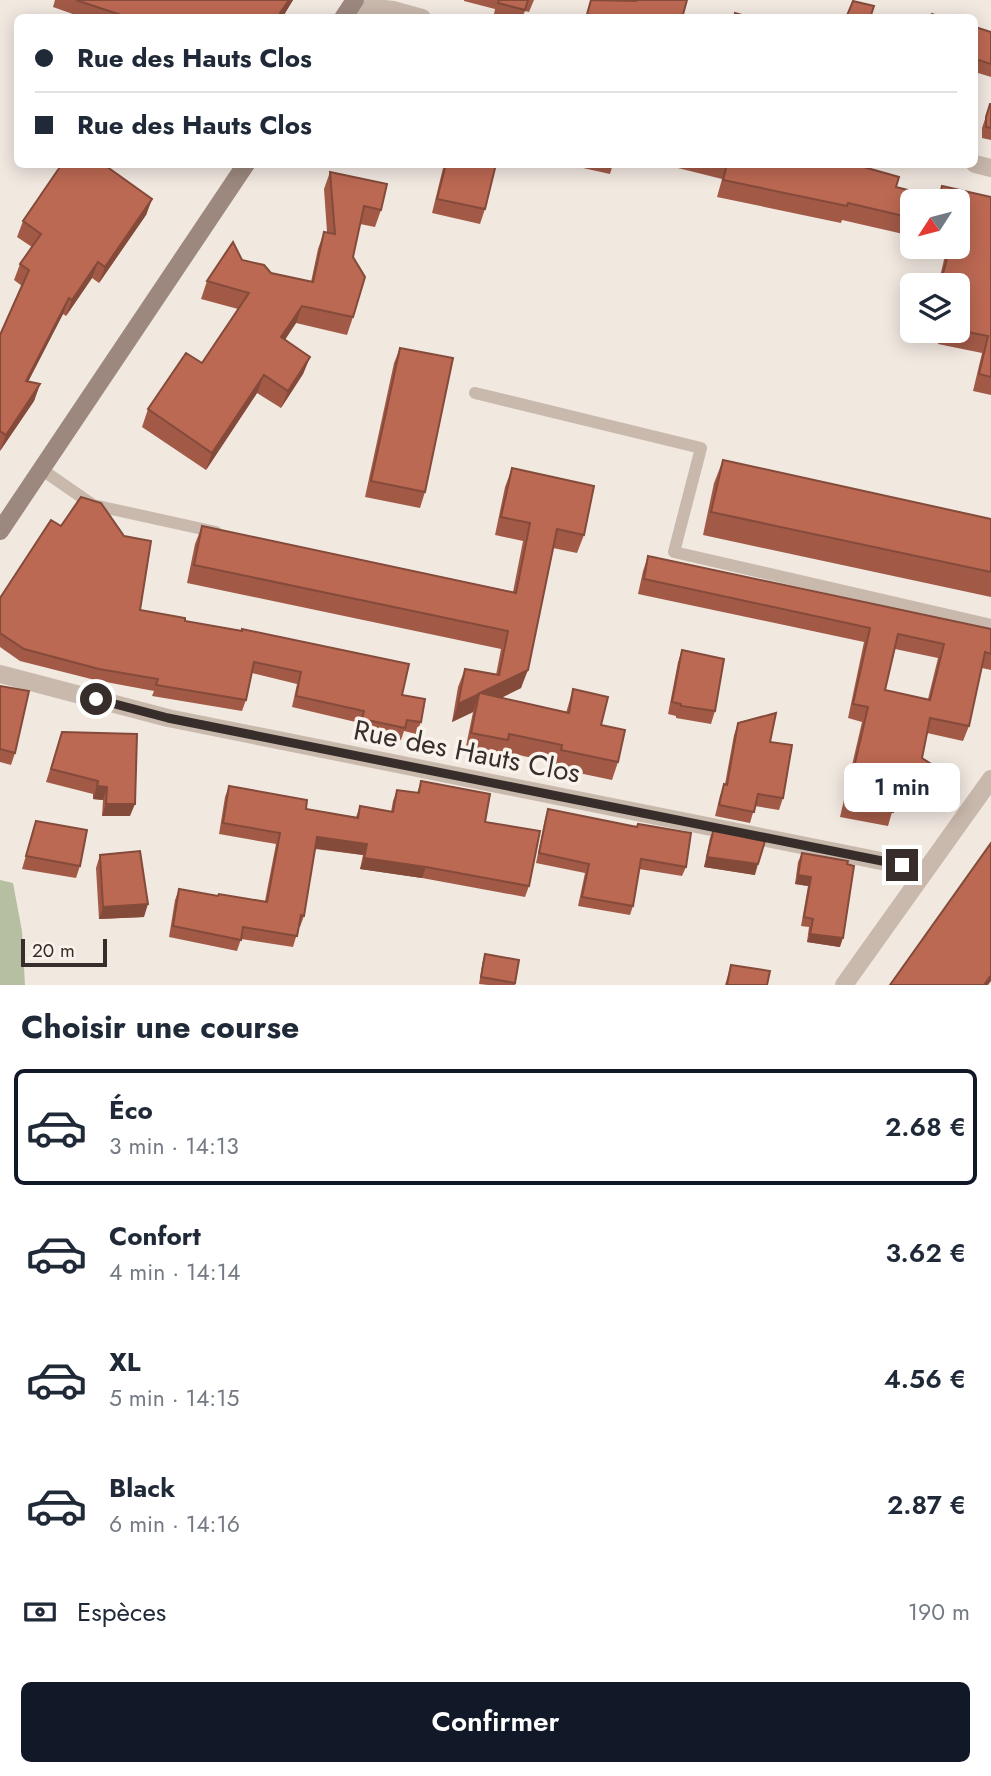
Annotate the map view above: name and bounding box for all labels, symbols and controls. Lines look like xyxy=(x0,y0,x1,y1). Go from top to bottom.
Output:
text: Rue des Hauts Clos xyxy=(77,39,312,77)
text: Rue des Hauts Clos xyxy=(77,106,312,144)
north arrow xyxy=(900,189,970,259)
map controls xyxy=(900,189,970,343)
button: layers xyxy=(900,273,970,343)
route start xyxy=(80,683,112,715)
street label: Rue des Hauts Clos xyxy=(350,709,584,794)
callout: 1 min xyxy=(844,764,960,812)
text: 1 min xyxy=(874,770,930,804)
route end xyxy=(886,849,918,881)
scale bar xyxy=(21,936,107,968)
text: 20 m xyxy=(32,937,75,964)
text: Choisir une course xyxy=(21,1004,299,1050)
text: Éco xyxy=(109,1091,153,1129)
icon: car xyxy=(25,1096,88,1159)
text: 2.68 € xyxy=(885,1108,966,1146)
text: 3 min · 14:13 xyxy=(109,1129,239,1163)
text: Confort xyxy=(109,1217,201,1255)
icon: car xyxy=(25,1222,88,1285)
text: 3.62 € xyxy=(885,1234,966,1272)
text: 4 min · 14:14 xyxy=(109,1255,240,1289)
text: XL xyxy=(109,1343,141,1381)
icon: car xyxy=(25,1348,88,1411)
text: 4.56 € xyxy=(884,1360,966,1398)
text: 5 min · 14:15 xyxy=(109,1381,240,1415)
text: Black xyxy=(109,1469,175,1507)
icon: car xyxy=(25,1474,88,1537)
text: 2.87 € xyxy=(887,1486,966,1524)
text: 6 min · 14:16 xyxy=(109,1507,240,1541)
icon: cash xyxy=(21,1593,59,1631)
text: Espèces xyxy=(77,1593,166,1631)
text: 190 m xyxy=(908,1595,970,1629)
button: Confirmer xyxy=(21,1682,970,1762)

